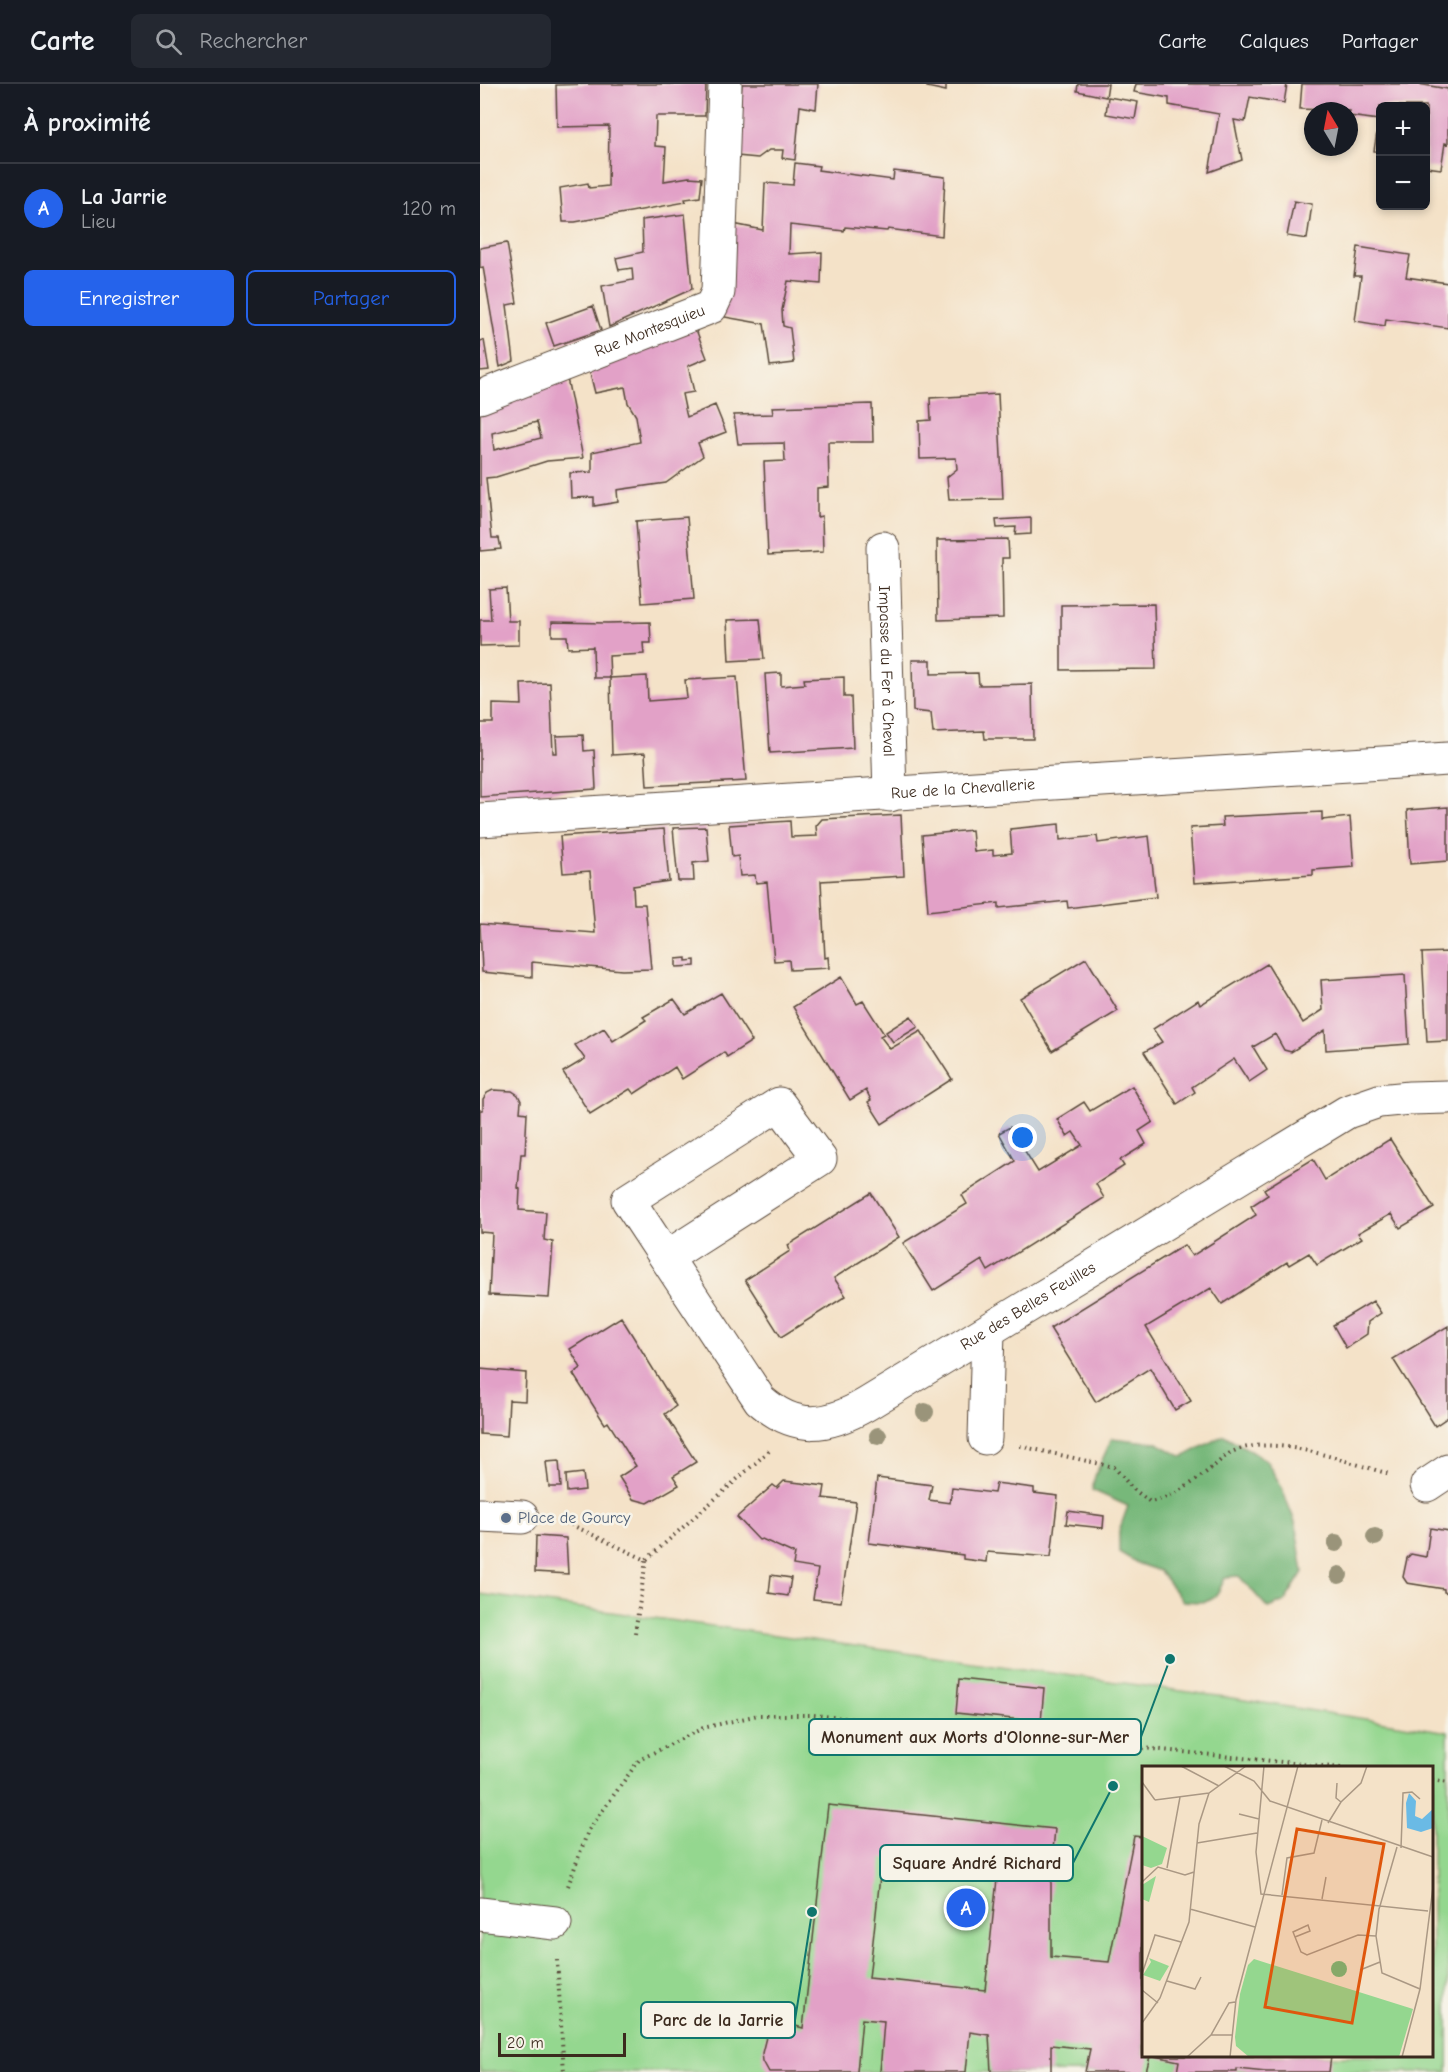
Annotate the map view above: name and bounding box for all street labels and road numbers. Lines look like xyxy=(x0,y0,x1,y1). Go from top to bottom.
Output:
street label: Rue Montesquieu xyxy=(592,301,707,361)
street label: Impasse du Fer à Cheval xyxy=(875,585,898,757)
street label: Rue de la Chevallerie xyxy=(890,775,1036,802)
street label: Rue des Belles Feuilles xyxy=(957,1258,1099,1354)

